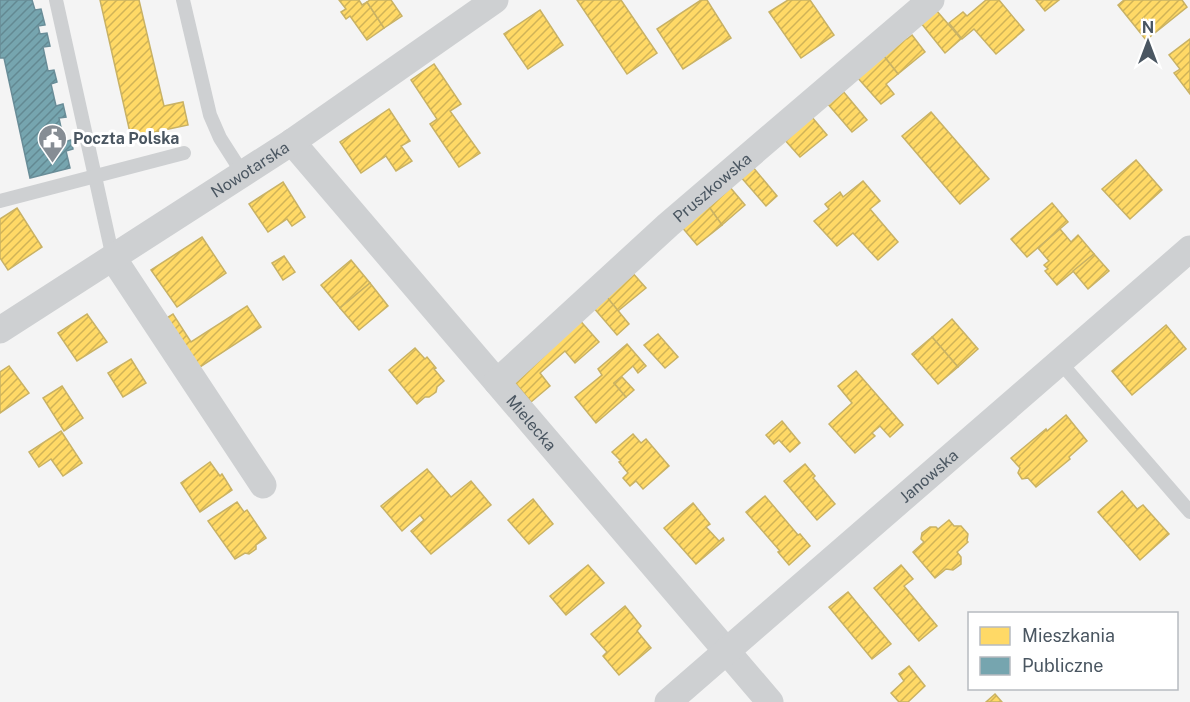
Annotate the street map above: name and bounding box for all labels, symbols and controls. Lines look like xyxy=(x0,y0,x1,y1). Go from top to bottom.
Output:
north arrow xyxy=(1118,12,1178,72)
text: N xyxy=(1142,18,1154,37)
public building icon: Poczta Polska xyxy=(36,122,68,164)
place label: Poczta Polska xyxy=(73,129,179,148)
street label: Nowotarska xyxy=(207,137,292,201)
street label: Pruszkowska xyxy=(669,149,755,226)
street label: Mielecka xyxy=(503,391,561,454)
street label: Janowska xyxy=(895,445,962,506)
legend xyxy=(968,612,1178,690)
text: Mieszkania xyxy=(1022,625,1115,646)
text: Publiczne xyxy=(1022,655,1103,676)

